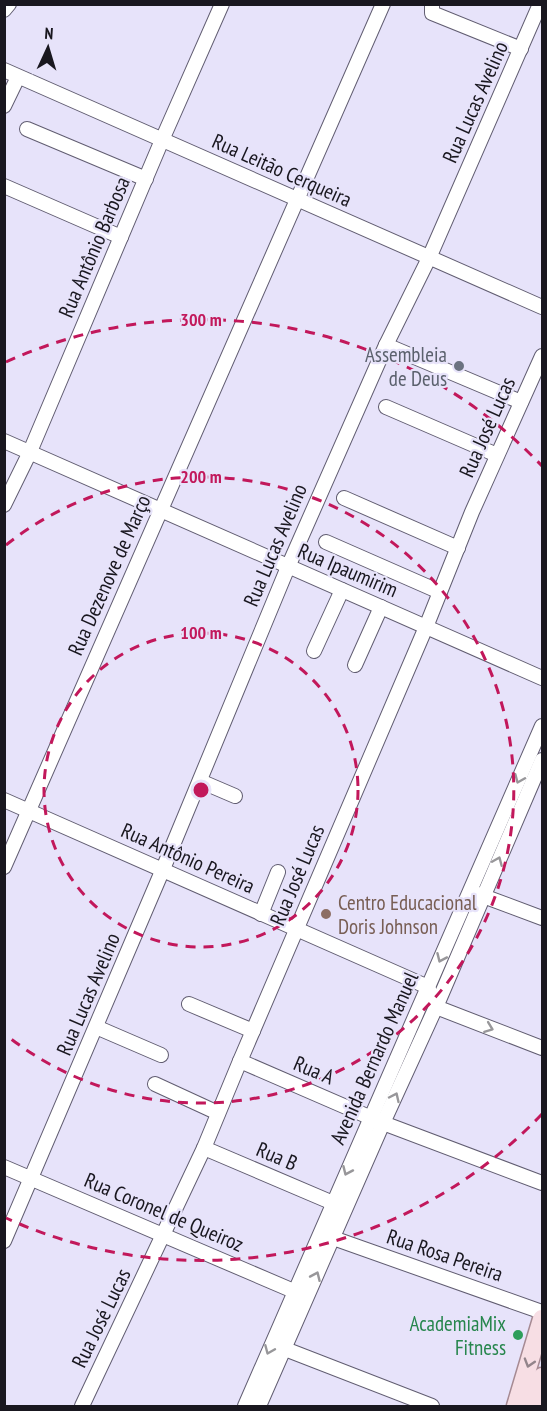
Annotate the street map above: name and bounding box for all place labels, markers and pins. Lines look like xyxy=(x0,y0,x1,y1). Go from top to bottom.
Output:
place label: Assembleia de Deus xyxy=(365,341,447,392)
marker: Assembleia de Deus xyxy=(452,359,466,373)
centre of rings xyxy=(191,780,211,800)
place label: Centro Educacional Doris Johnson xyxy=(338,889,477,940)
marker: Centro Educacional Doris Johnson xyxy=(319,907,333,921)
place label: AcademiaMix Fitness xyxy=(409,1310,506,1361)
marker: AcademiaMix Fitness xyxy=(511,1328,525,1342)

